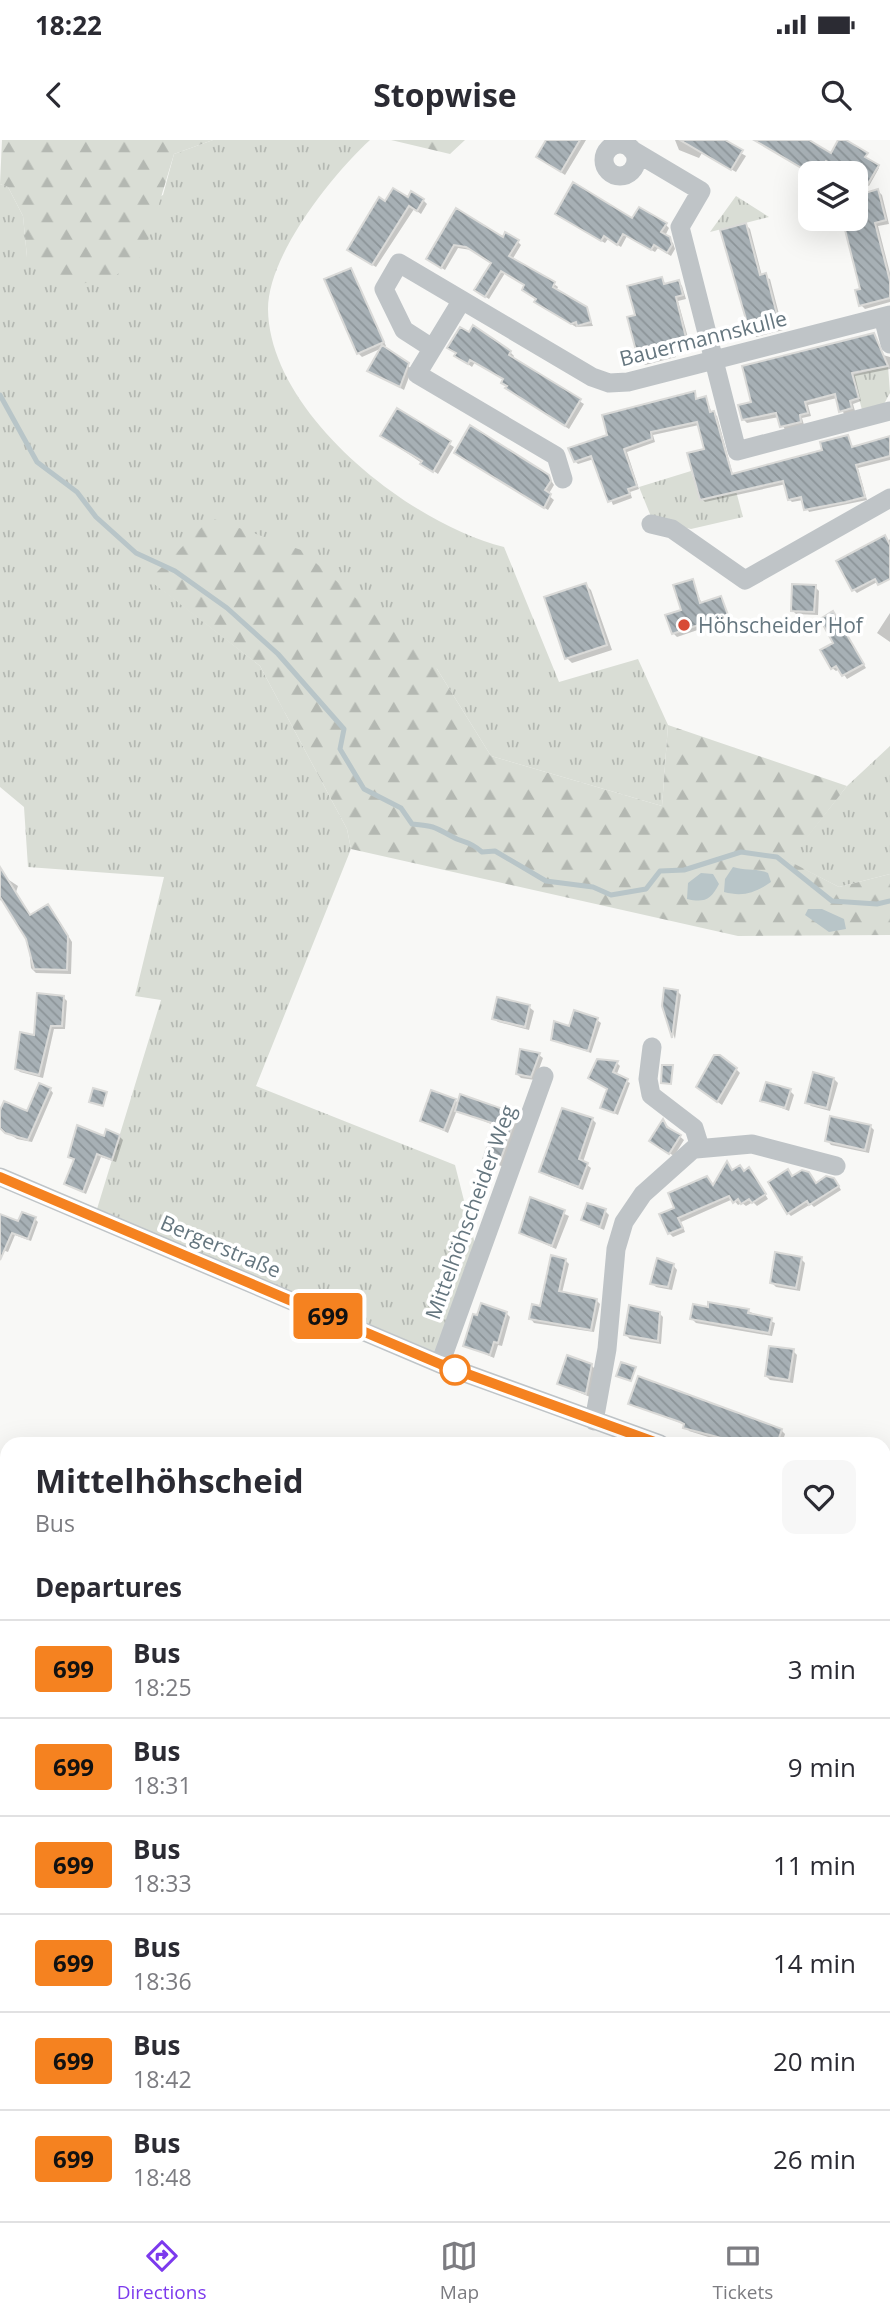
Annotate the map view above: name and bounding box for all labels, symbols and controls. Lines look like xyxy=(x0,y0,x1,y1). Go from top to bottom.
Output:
text: 18:22 xyxy=(35,7,102,43)
text: Stopwise xyxy=(373,73,517,116)
icon: back xyxy=(35,76,73,114)
icon: search xyxy=(817,76,855,114)
map controls xyxy=(798,161,868,231)
button: layers xyxy=(798,161,868,231)
street label: Bauermannskulle xyxy=(616,304,790,372)
place label: Höhscheider Hof xyxy=(698,611,865,639)
marker: Höhscheider Hof xyxy=(676,617,692,633)
street label: Mittelhöhscheider Weg xyxy=(418,1101,522,1323)
street label: Bergerstraße xyxy=(156,1208,286,1284)
line badge: 699 xyxy=(288,1293,368,1339)
text: 699 xyxy=(307,1299,349,1332)
unlabelled marker xyxy=(440,1355,470,1385)
text: Mittelhöhscheid xyxy=(35,1458,304,1503)
button: heart xyxy=(782,1460,856,1534)
text: Bus xyxy=(35,1507,75,1539)
text: Departures xyxy=(35,1569,182,1605)
text: Bus xyxy=(133,1635,180,1671)
text: 3 min xyxy=(788,1651,856,1687)
text: 699 xyxy=(53,1652,94,1685)
text: 18:25 xyxy=(133,1671,192,1703)
text: Bus xyxy=(133,1733,180,1769)
text: 9 min xyxy=(788,1749,856,1785)
text: 699 xyxy=(53,1750,94,1783)
text: 18:31 xyxy=(133,1769,192,1801)
text: Bus xyxy=(133,1831,180,1867)
text: 11 min xyxy=(773,1847,856,1883)
text: 699 xyxy=(53,1848,94,1881)
text: 18:33 xyxy=(133,1867,192,1899)
text: Bus xyxy=(133,1929,180,1965)
text: 14 min xyxy=(773,1945,856,1981)
text: 699 xyxy=(53,1946,94,1979)
text: 18:36 xyxy=(133,1965,192,1997)
text: Bus xyxy=(133,2027,180,2063)
text: 20 min xyxy=(773,2043,856,2079)
text: 699 xyxy=(53,2044,94,2077)
text: 18:42 xyxy=(133,2063,192,2095)
text: Bus xyxy=(133,2125,180,2161)
text: 26 min xyxy=(773,2141,856,2177)
text: 699 xyxy=(53,2142,94,2175)
text: 18:48 xyxy=(133,2161,192,2193)
tab: Directions xyxy=(117,2237,207,2305)
tab: Map xyxy=(440,2237,479,2305)
tab: Tickets xyxy=(712,2237,773,2305)

